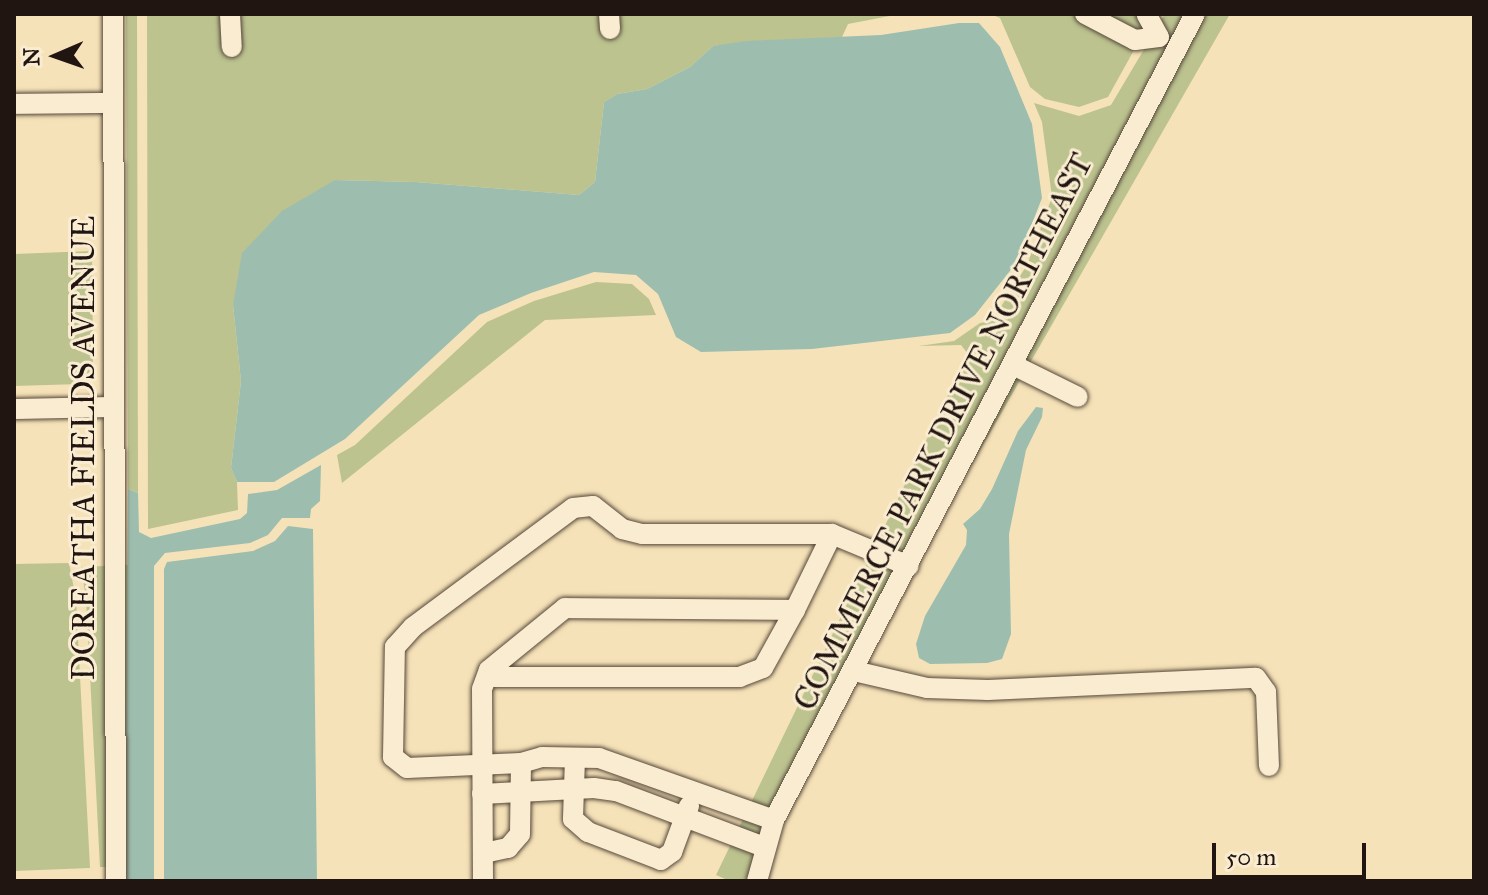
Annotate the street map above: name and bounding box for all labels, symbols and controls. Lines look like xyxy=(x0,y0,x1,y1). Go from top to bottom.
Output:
north arrow xyxy=(16,16,96,96)
text: N xyxy=(18,47,45,67)
street label: COMMERCE PARK DRIVE NORTHEAST xyxy=(786,147,1102,717)
street label: DOREATHA FIELDS AVENUE xyxy=(65,216,103,680)
scale bar xyxy=(1216,827,1370,877)
text: 50 m xyxy=(1226,842,1276,872)

